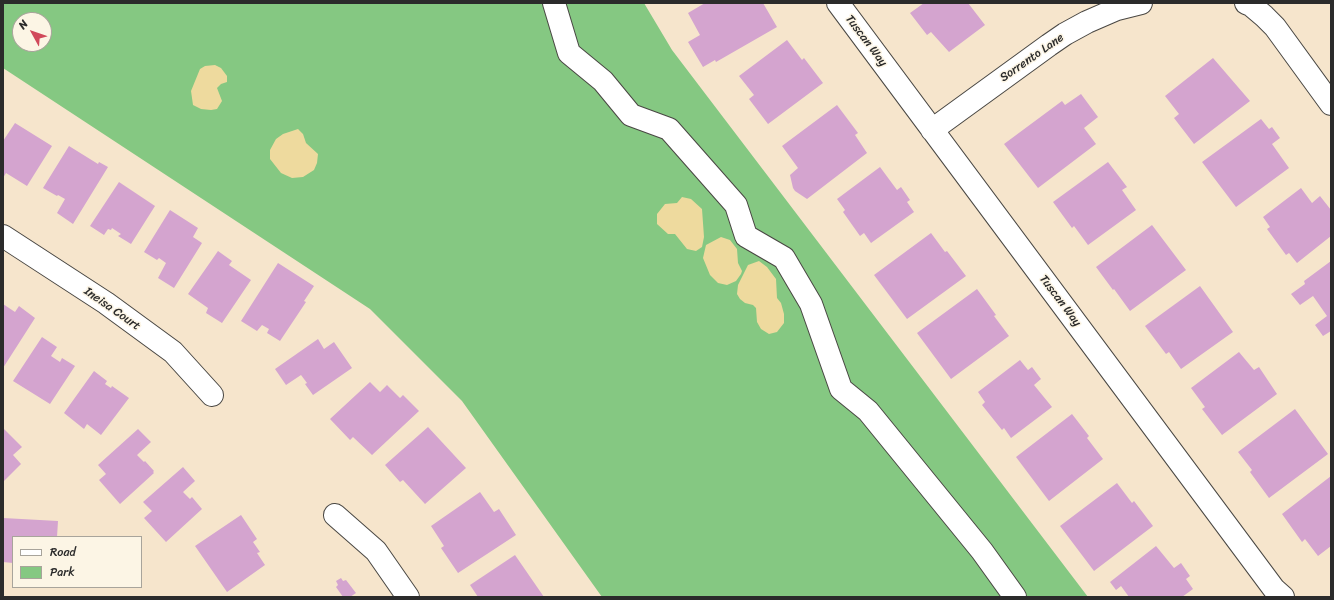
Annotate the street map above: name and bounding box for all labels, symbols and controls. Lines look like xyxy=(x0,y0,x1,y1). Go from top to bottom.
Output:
north arrow xyxy=(12,12,52,52)
street label: Tuscan Way xyxy=(842,12,890,70)
text: N xyxy=(13,16,33,34)
street label: Sorrento Lane xyxy=(997,31,1067,85)
street label: Tuscan Way xyxy=(1036,272,1084,330)
street label: Ineisa Court xyxy=(81,284,143,334)
legend xyxy=(12,536,142,588)
text: Road xyxy=(50,541,76,563)
text: Park xyxy=(50,561,75,583)

